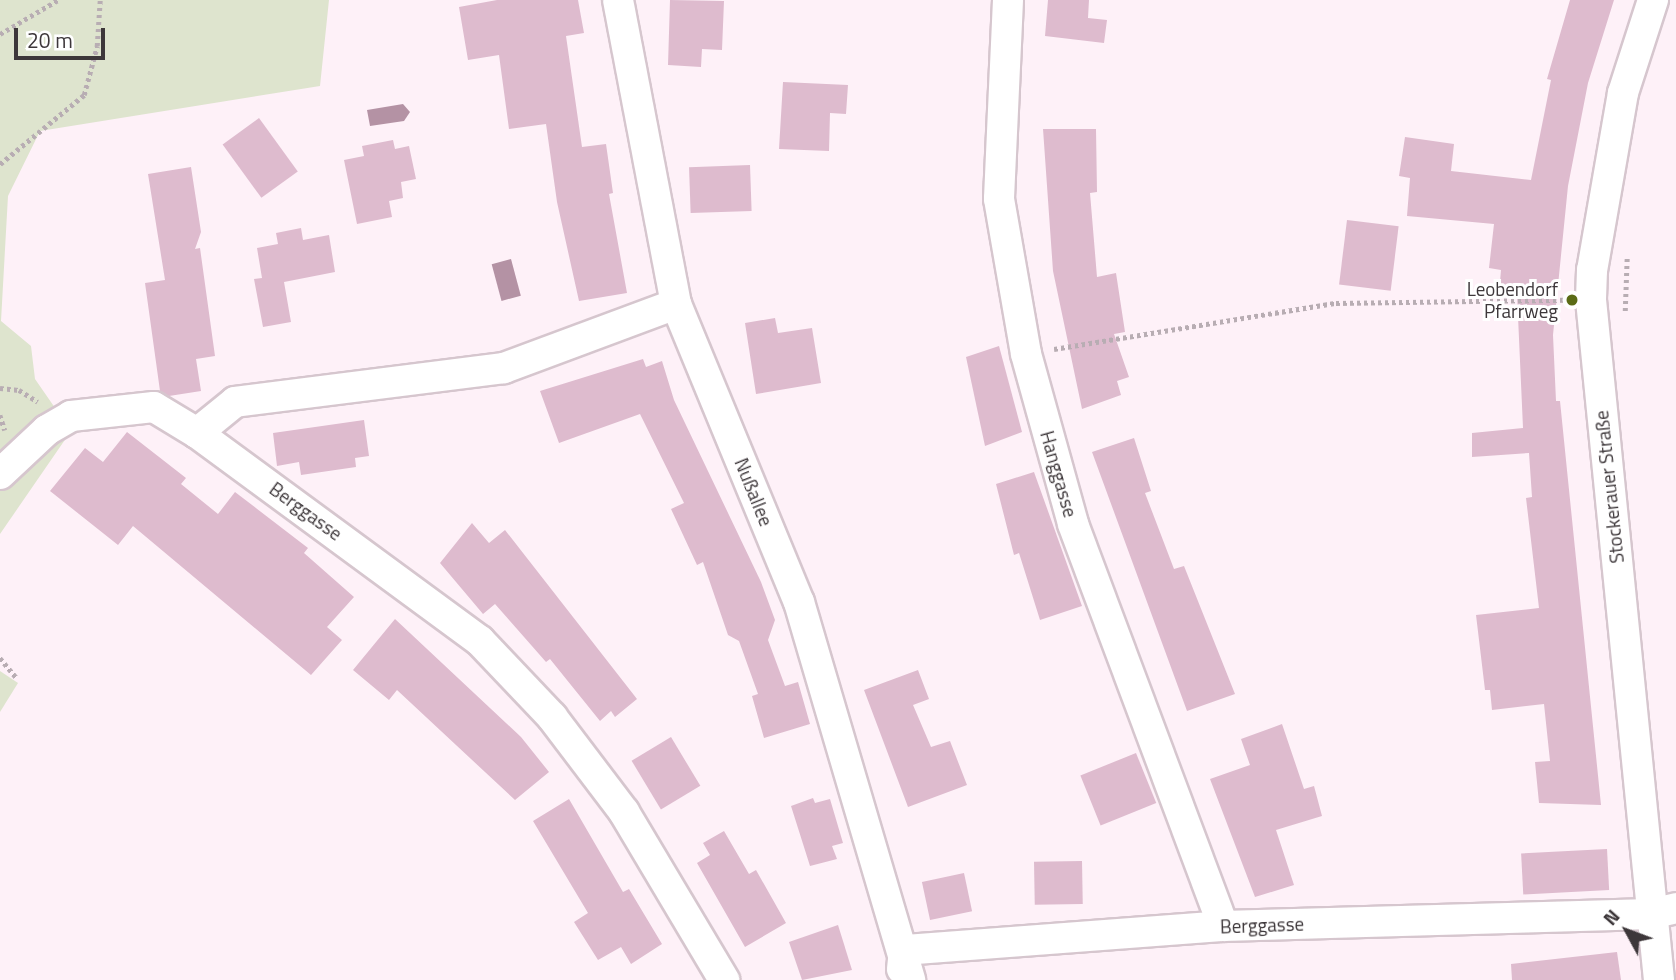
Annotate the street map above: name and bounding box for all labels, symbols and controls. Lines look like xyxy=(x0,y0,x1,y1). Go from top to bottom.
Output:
scale bar xyxy=(18,14,108,58)
text: 20 m xyxy=(27,24,73,56)
place label: Leobendorf Pfarrweg xyxy=(1467,278,1558,322)
marker: Leobendorf Pfarrweg xyxy=(1564,292,1580,308)
street label: Stockerauer Straße xyxy=(1590,409,1628,565)
street label: Hanggasse xyxy=(1036,428,1082,520)
street label: Nußallee xyxy=(730,455,778,529)
street label: Berggasse xyxy=(265,477,347,545)
north arrow xyxy=(1592,896,1662,966)
text: N xyxy=(1596,902,1626,931)
street label: Berggasse xyxy=(1220,912,1304,938)

